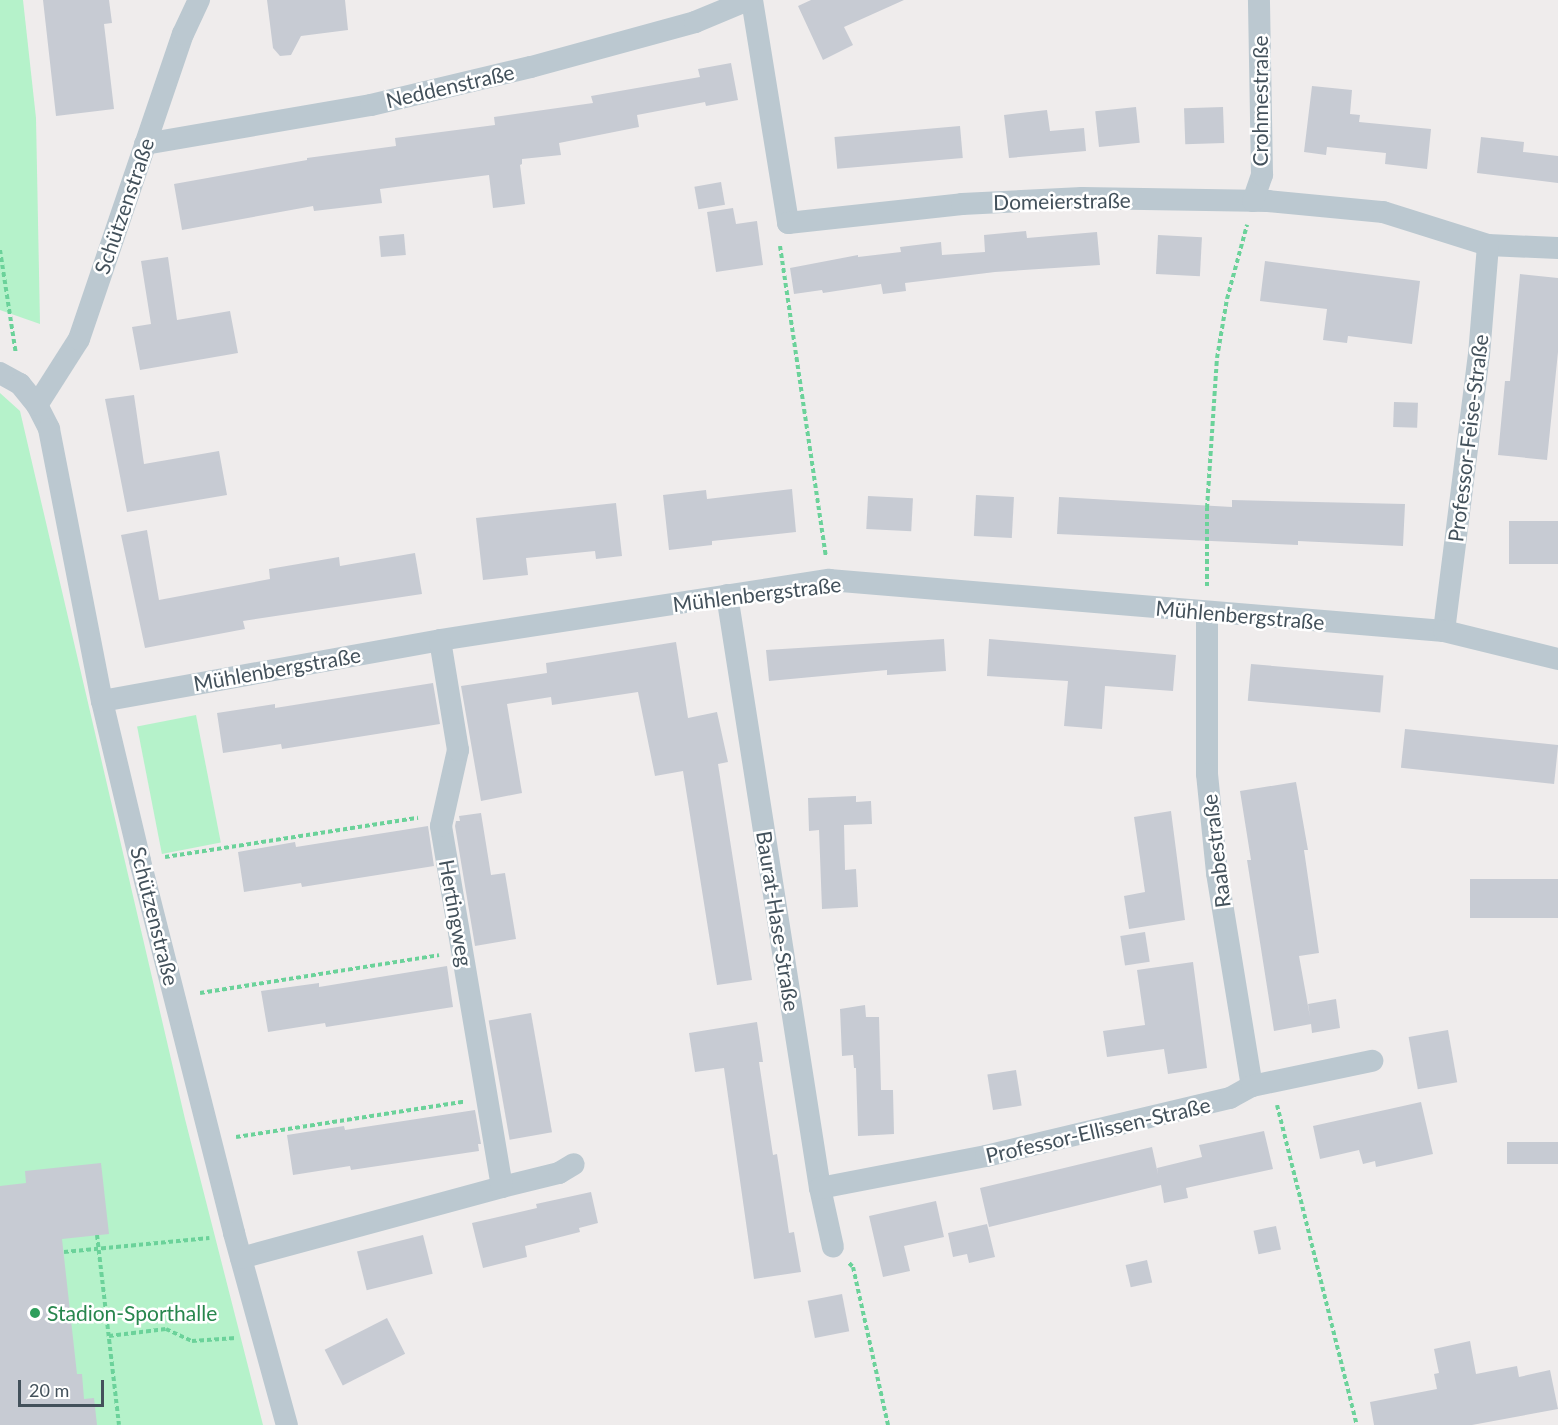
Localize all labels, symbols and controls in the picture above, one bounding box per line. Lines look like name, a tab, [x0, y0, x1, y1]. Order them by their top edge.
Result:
street label: Crohmestraße	[1247, 36, 1273, 166]
street label: Neddenstraße	[383, 59, 517, 113]
street label: Schützenstraße	[89, 135, 159, 277]
street label: Domeierstraße	[993, 187, 1131, 215]
street label: Professor-Feise-Straße	[1443, 333, 1493, 543]
street label: Mühlenbergstraße	[671, 571, 843, 617]
street label: Mühlenbergstraße	[1154, 595, 1326, 635]
street label: Mühlenbergstraße	[191, 642, 363, 696]
street label: Raabestraße	[1197, 793, 1235, 909]
street label: Baurat-Hase-Straße	[751, 829, 805, 1013]
street label: Schützenstraße	[126, 844, 184, 988]
street label: Hertingweg	[434, 857, 478, 969]
street label: Professor-Ellissen-Straße	[983, 1092, 1213, 1168]
place label: Stadion-Sporthalle	[47, 1300, 217, 1326]
marker: Stadion-Sporthalle	[28, 1306, 42, 1320]
scale bar	[21, 1368, 106, 1406]
text: 20 m	[29, 1379, 69, 1401]

